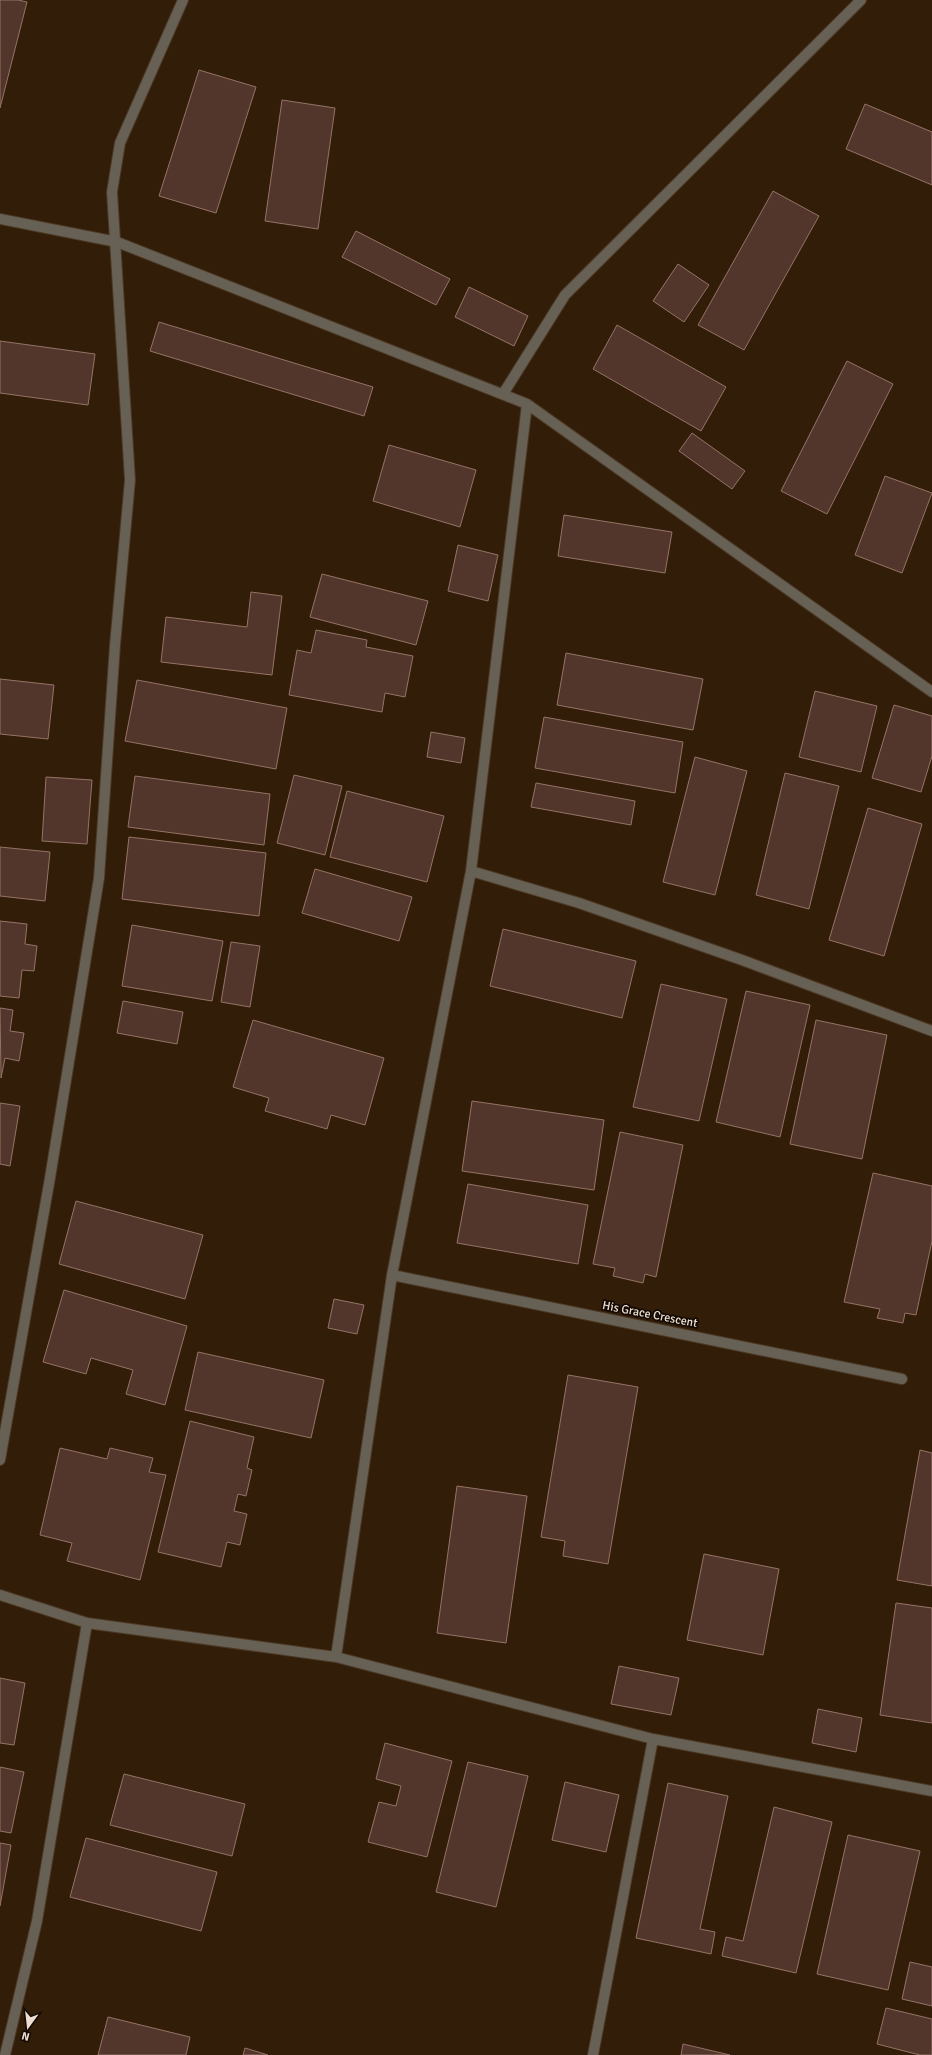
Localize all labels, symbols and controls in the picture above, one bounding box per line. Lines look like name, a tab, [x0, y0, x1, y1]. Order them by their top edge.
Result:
street label: His Grace Crescent	[601, 1298, 699, 1331]
north arrow	[8, 2007, 48, 2047]
text: N	[20, 2029, 31, 2043]

